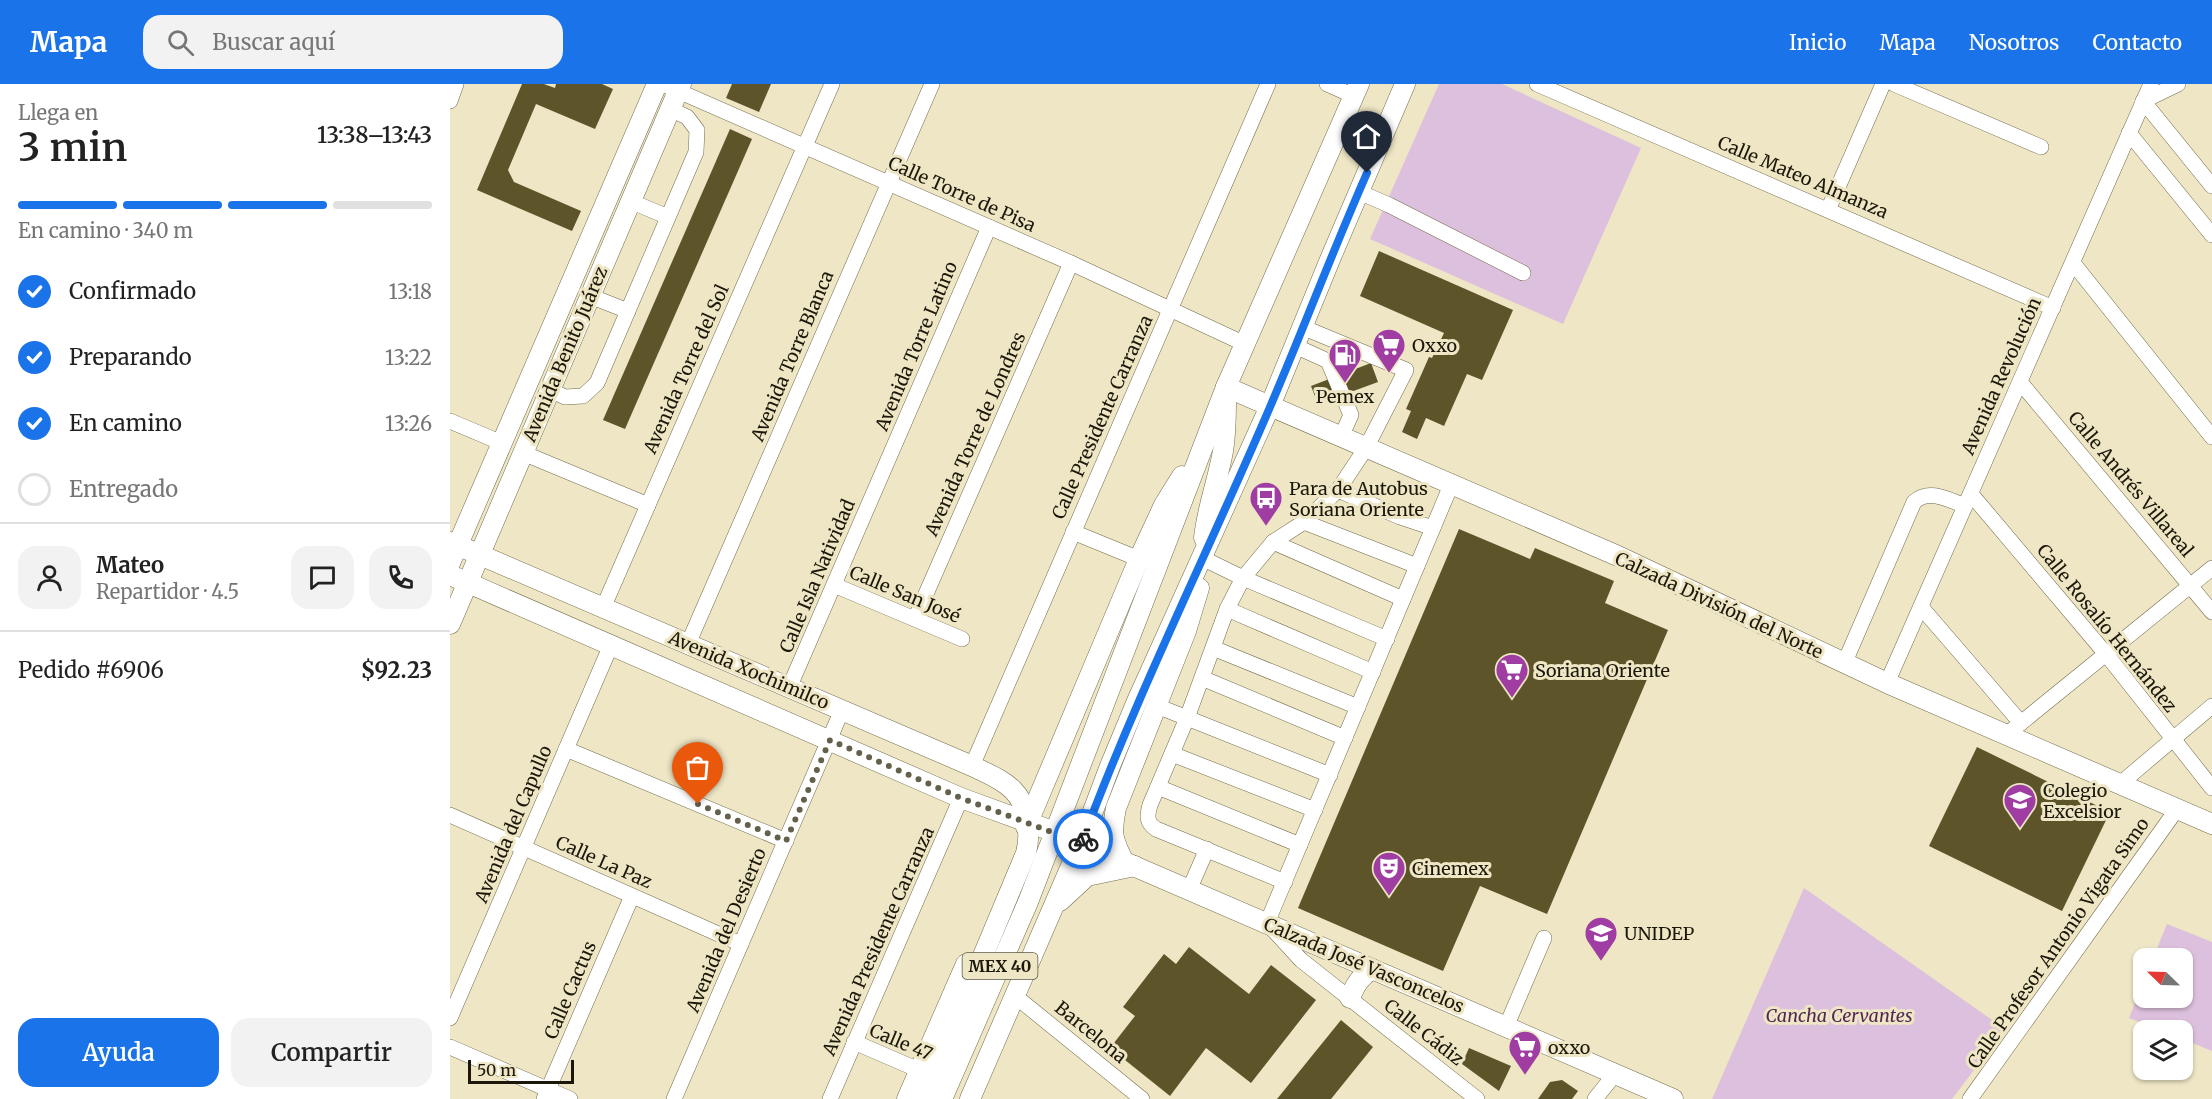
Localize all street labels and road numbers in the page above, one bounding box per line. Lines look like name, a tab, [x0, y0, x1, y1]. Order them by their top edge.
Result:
street label: Calle Mateo Almanza	[1714, 131, 1892, 223]
street label: Calle Torre de Pisa	[885, 151, 1040, 237]
street label: Avenida Torre Latino	[869, 258, 962, 435]
street label: Avenida Benito Juárez	[517, 263, 612, 446]
street label: Avenida Torre Blanca	[745, 267, 839, 446]
street label: Avenida Torre del Sol	[638, 281, 734, 458]
street label: Avenida Revolución	[1956, 294, 2046, 459]
street label: Calle Presidente Carranza	[1047, 311, 1158, 523]
street label: Avenida Torre de Londres	[919, 328, 1030, 540]
street label: Calle Andrés Villareal	[2063, 406, 2199, 562]
street label: Calle Isla Natividad	[774, 496, 860, 656]
street label: Calle Rosalío Hernández	[2032, 539, 2182, 717]
street label: Calzada División del Norte	[1611, 547, 1827, 663]
street label: Calle San José	[846, 560, 964, 628]
street label: Avenida Xochimilco	[664, 625, 833, 714]
street label: Avenida del Capullo	[469, 742, 557, 907]
street label: Calle Profesor Antonio Vigata Simo	[1962, 813, 2154, 1073]
street label: Avenida Presidente Carranza	[817, 823, 939, 1060]
street label: Calle La Paz	[552, 831, 656, 894]
street label: Avenida del Desierto	[681, 844, 771, 1017]
street label: Calzada José Vasconcelos	[1260, 912, 1468, 1018]
street label: Calle Cactus	[539, 937, 601, 1042]
road number: MEX 40	[962, 953, 1038, 979]
street label: Calle Cádiz	[1380, 994, 1469, 1070]
street label: Barcelona	[1050, 996, 1132, 1068]
street label: Calle 47	[866, 1019, 936, 1065]

